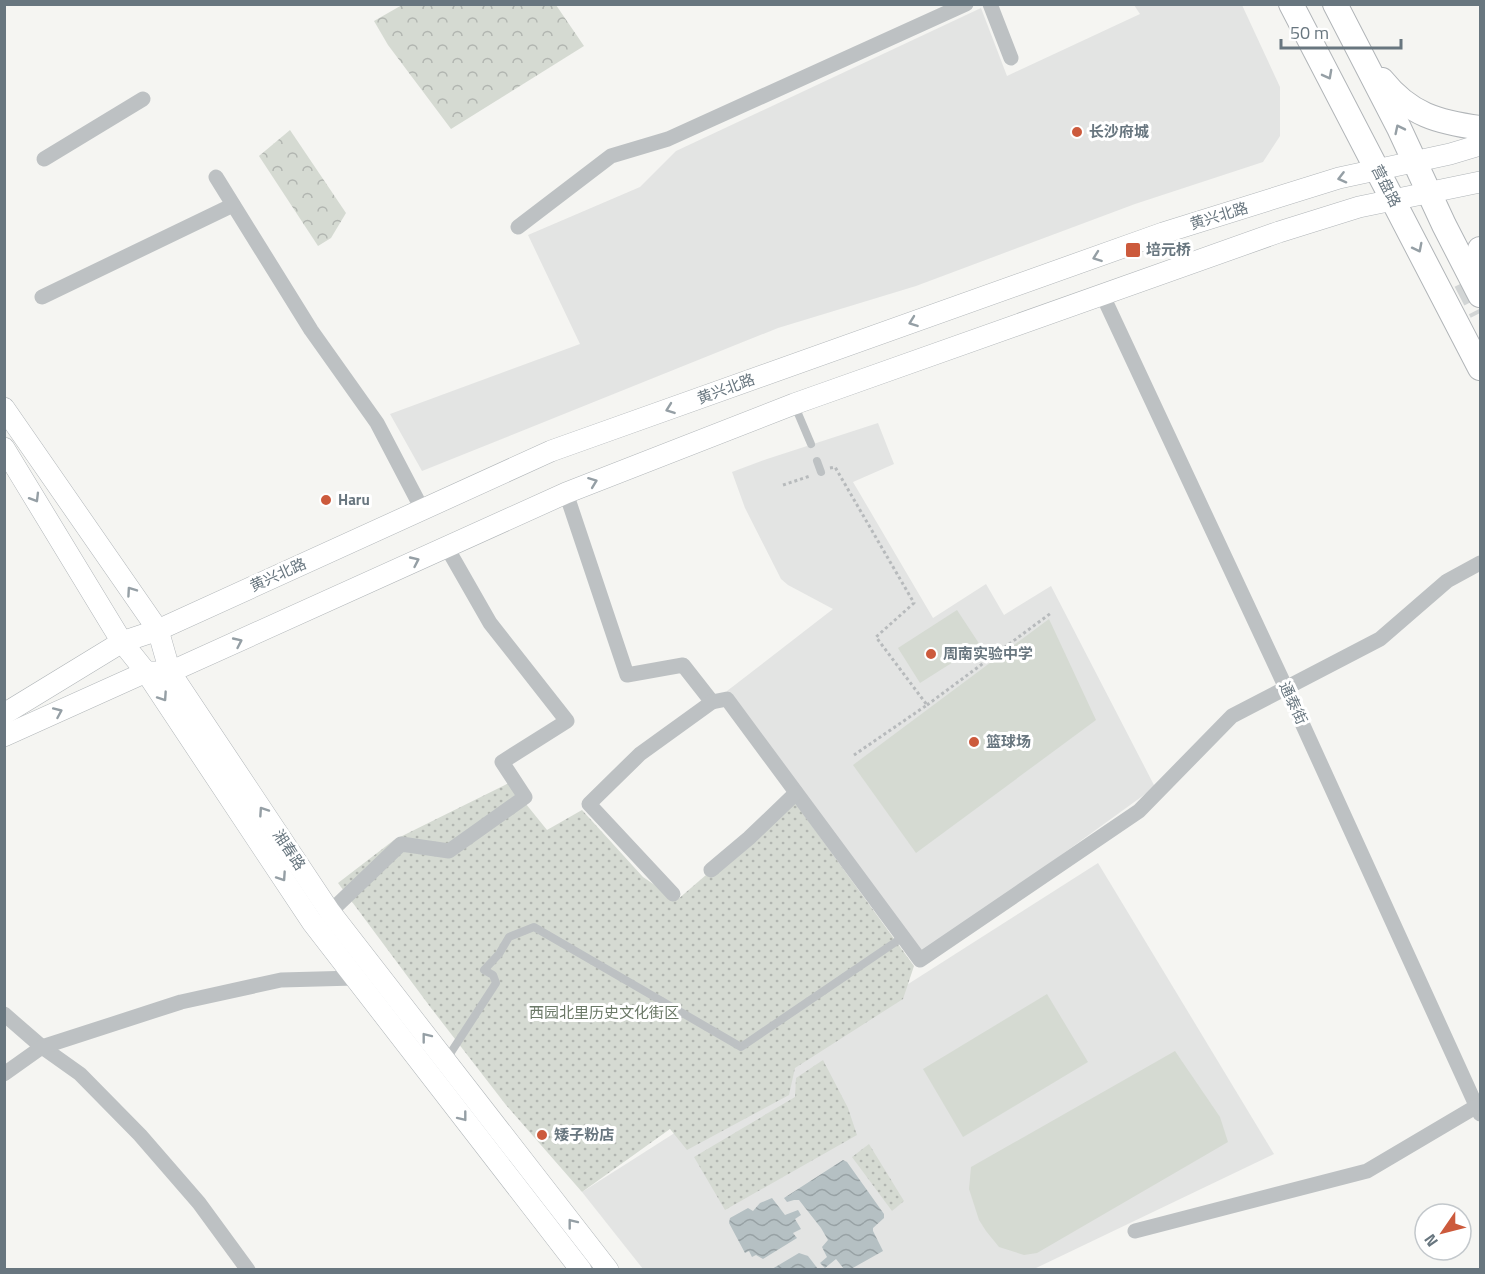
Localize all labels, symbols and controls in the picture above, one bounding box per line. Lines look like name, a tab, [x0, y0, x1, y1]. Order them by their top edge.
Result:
scale bar	[1281, 12, 1401, 50]
text: 50 m	[1290, 19, 1329, 46]
one-way arrow	[1321, 69, 1332, 79]
place label: 长沙府城	[1089, 120, 1149, 143]
marker: 长沙府城	[1070, 125, 1084, 139]
one-way arrow	[1395, 125, 1407, 136]
street label: 营盘路	[1366, 160, 1407, 211]
one-way arrow	[1337, 170, 1347, 183]
street label: 黄兴北路	[1187, 196, 1251, 235]
place label: 培元桥	[1146, 238, 1191, 261]
marker: 培元桥	[1124, 241, 1142, 259]
one-way arrow	[1411, 241, 1423, 252]
one-way arrow	[1092, 250, 1103, 263]
one-way arrow	[908, 315, 919, 328]
street label: 黄兴北路	[694, 367, 758, 410]
one-way arrow	[665, 401, 676, 414]
one-way arrow	[588, 477, 598, 490]
place label: Haru	[338, 488, 370, 511]
one-way arrow	[27, 492, 39, 502]
marker: Haru	[319, 493, 333, 507]
street label: 黄兴北路	[246, 552, 310, 597]
one-way arrow	[408, 556, 419, 568]
one-way arrow	[127, 587, 138, 598]
one-way arrow	[231, 637, 242, 649]
place label: 周南实验中学	[943, 642, 1033, 665]
marker: 周南实验中学	[924, 647, 938, 661]
street label: 通泰街	[1274, 678, 1313, 728]
one-way arrow	[155, 691, 166, 702]
one-way arrow	[51, 708, 62, 720]
place label: 篮球场	[986, 730, 1031, 753]
marker: 篮球场	[967, 735, 981, 749]
one-way arrow	[259, 807, 270, 818]
street label: 湘春路	[267, 825, 312, 875]
one-way arrow	[275, 871, 287, 881]
park label: 西园北里历史文化街区	[529, 1001, 679, 1024]
one-way arrow	[423, 1032, 434, 1043]
one-way arrow	[455, 1110, 466, 1121]
place label: 矮子粉店	[554, 1123, 614, 1146]
marker: 矮子粉店	[535, 1128, 549, 1142]
north arrow	[1413, 1202, 1473, 1262]
one-way arrow	[569, 1219, 580, 1230]
text: N	[1418, 1229, 1444, 1252]

